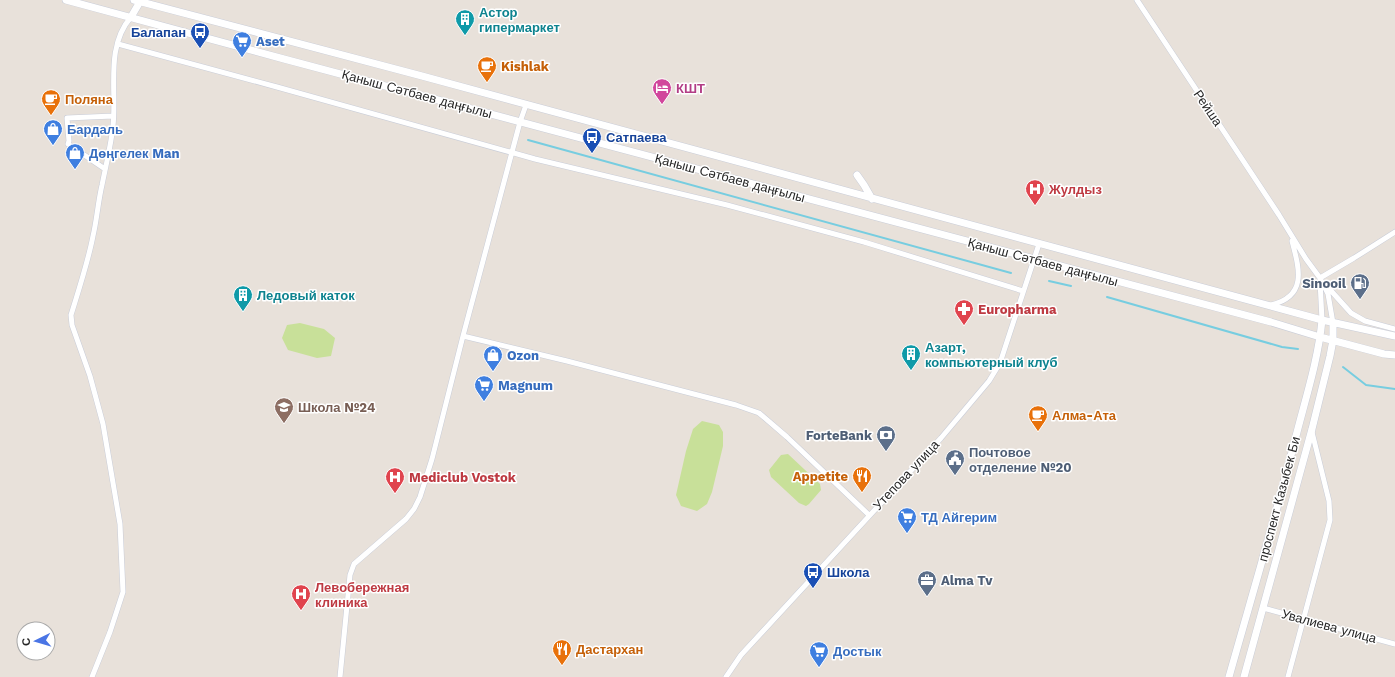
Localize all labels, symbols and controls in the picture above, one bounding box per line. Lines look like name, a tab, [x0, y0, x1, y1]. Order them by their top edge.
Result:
place label: Астор гипермаркет	[479, 5, 560, 35]
building icon: Астор гипермаркет	[454, 8, 476, 36]
bus stop icon: Балапан	[189, 21, 211, 49]
place label: Балапан	[131, 25, 186, 40]
supermarket icon: Aset	[231, 30, 253, 58]
place label: Aset	[256, 34, 285, 49]
cafe icon: Kishlak	[476, 55, 498, 83]
place label: Kishlak	[501, 59, 550, 74]
street label: Қаныш Сәтбаев даңғылы	[340, 67, 494, 121]
hotel icon: КШТ	[651, 77, 673, 105]
place label: КШТ	[676, 81, 705, 96]
street label: Рейша	[1191, 87, 1226, 130]
cafe icon: Поляна	[40, 88, 62, 116]
place label: Поляна	[65, 92, 114, 107]
shop icon: Бардаль	[42, 118, 64, 146]
place label: Бардаль	[67, 122, 123, 137]
bus stop icon: Сатпаева	[581, 126, 603, 154]
place label: Сатпаева	[606, 130, 667, 145]
shop icon: Дөңгелек Man	[64, 142, 86, 170]
place label: Дөңгелек Man	[89, 146, 180, 161]
street label: Қаныш Сәтбаев даңғылы	[653, 151, 807, 205]
hospital icon: Жулдыз	[1024, 178, 1046, 206]
place label: Жулдыз	[1048, 182, 1102, 197]
street label: Қаныш Сәтбаев даңғылы	[966, 235, 1120, 289]
fuel station icon: Sinooil	[1349, 272, 1371, 300]
place label: Sinooil	[1302, 276, 1347, 291]
building icon: Ледовый каток	[232, 284, 254, 312]
place label: Ледовый каток	[257, 288, 355, 303]
pharmacy icon: Europharma	[953, 298, 975, 326]
place label: Europharma	[978, 302, 1057, 317]
place label: Азарт, компьютерный клуб	[925, 340, 1058, 370]
building icon: Азарт, компьютерный клуб	[900, 343, 922, 371]
shop icon: Ozon	[482, 344, 504, 372]
place label: Ozon	[507, 348, 539, 363]
supermarket icon: Magnum	[473, 374, 495, 402]
place label: Magnum	[498, 378, 553, 393]
school or university icon: Школа №24	[273, 396, 295, 424]
place label: Школа №24	[298, 400, 376, 415]
cafe icon: Алма-Ата	[1027, 404, 1049, 432]
place label: Алма-Ата	[1052, 408, 1117, 423]
bank icon: ForteBank	[875, 424, 897, 452]
place label: ForteBank	[806, 428, 873, 443]
street label: проспект Казыбек Би	[1255, 435, 1303, 563]
street label: Утепова улица	[870, 437, 943, 513]
place label: Почтовое отделение №20	[969, 445, 1072, 475]
public building icon: Почтовое отделение №20	[944, 448, 966, 476]
restaurant icon: Appetite	[851, 465, 873, 493]
hospital icon: Mediclub Vostok	[384, 466, 406, 494]
place label: Appetite	[793, 469, 848, 484]
place label: Mediclub Vostok	[409, 470, 517, 485]
supermarket icon: ТД Айгерим	[896, 506, 918, 534]
place label: ТД Айгерим	[921, 510, 997, 525]
bus stop icon: Школа	[802, 561, 824, 589]
place label: Школа	[827, 565, 870, 580]
office icon: Alma Tv	[916, 569, 938, 597]
place label: Alma Tv	[941, 573, 993, 588]
place label: Левобережная клиника	[315, 580, 409, 610]
hospital icon: Левобережная клиника	[290, 583, 312, 611]
street label: Увалиева улица	[1280, 606, 1379, 646]
north arrow	[16, 621, 56, 661]
text: С	[20, 637, 33, 646]
restaurant icon: Дастархан	[551, 638, 573, 666]
supermarket icon: Достык	[808, 640, 830, 668]
place label: Дастархан	[576, 642, 643, 657]
place label: Достык	[833, 644, 882, 659]

